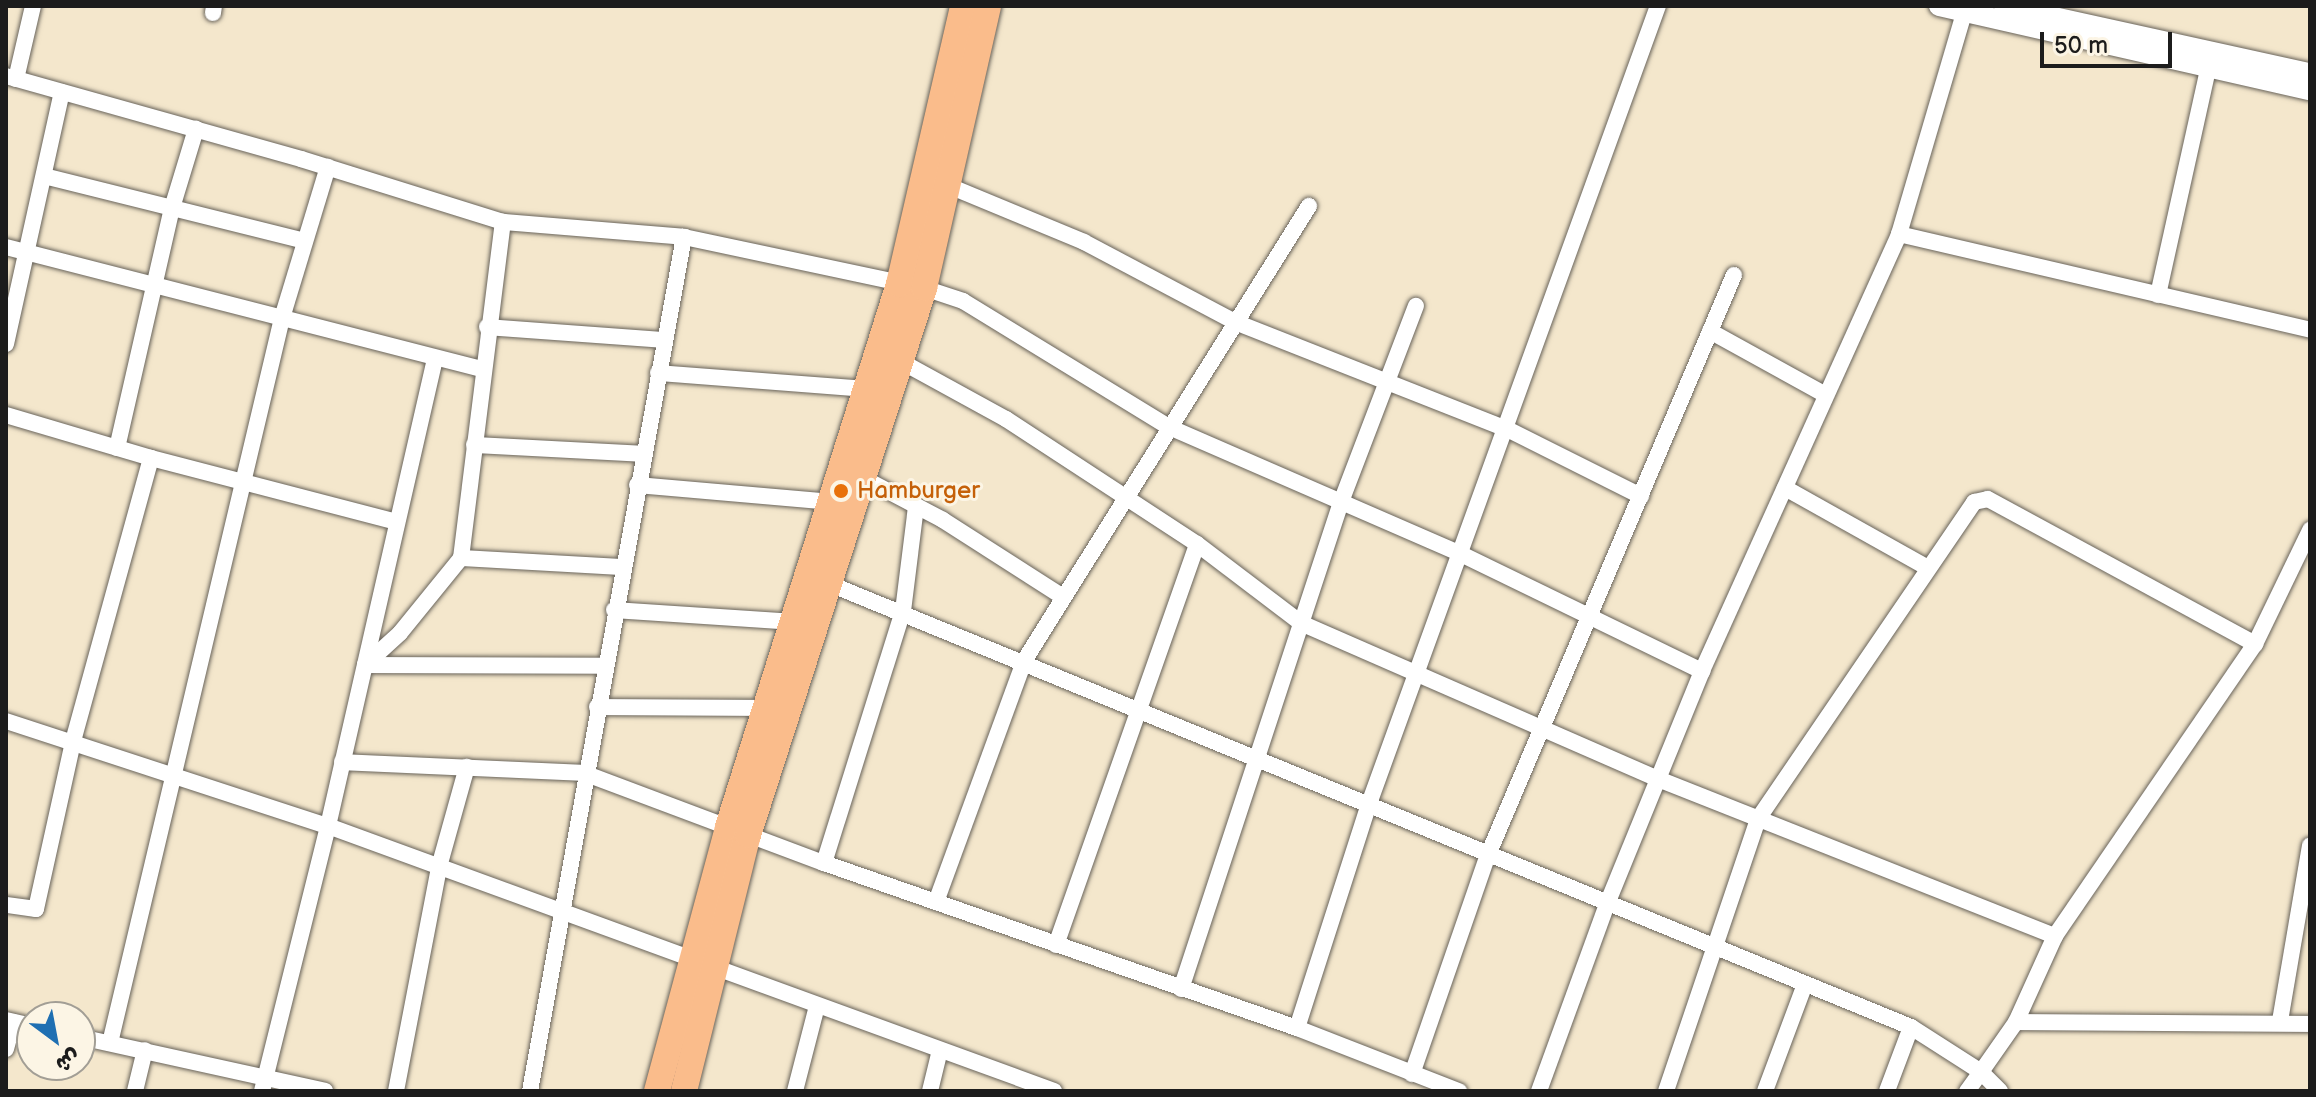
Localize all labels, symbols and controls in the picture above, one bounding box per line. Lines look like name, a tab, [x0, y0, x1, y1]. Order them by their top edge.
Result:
scale bar	[2044, 16, 2176, 66]
text: 50 m	[2054, 31, 2108, 60]
place label: Hamburger	[857, 477, 980, 505]
marker: Hamburger	[832, 482, 850, 500]
north arrow	[16, 1001, 96, 1081]
text: ش	[51, 1042, 85, 1078]

